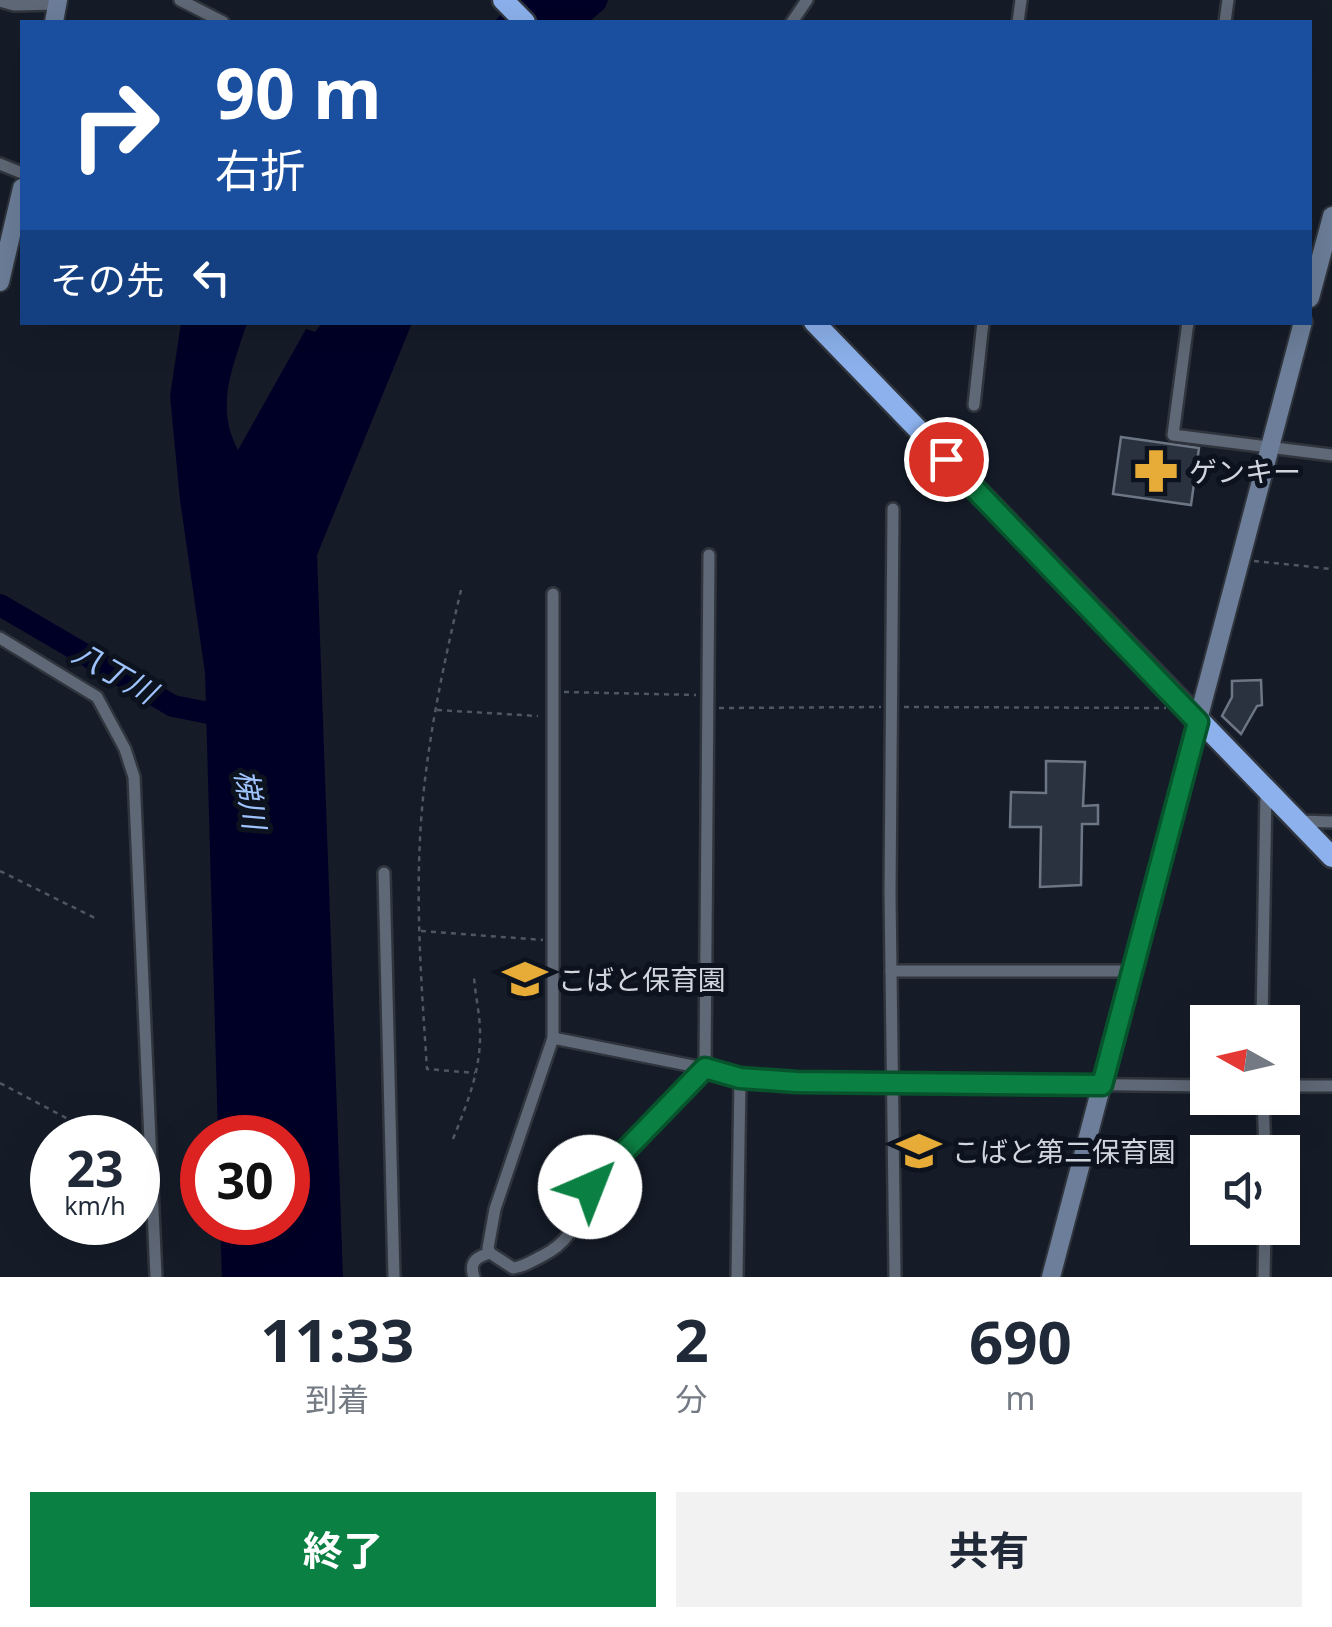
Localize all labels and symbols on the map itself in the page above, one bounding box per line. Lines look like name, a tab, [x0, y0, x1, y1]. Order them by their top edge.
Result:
pin	[904, 417, 989, 502]
pharmacy icon: ゲンキー	[1132, 447, 1180, 495]
place label: ゲンキー	[1189, 452, 1301, 490]
water label: 八丁川	[66, 632, 167, 714]
water label: 梯川	[226, 766, 276, 835]
school or university icon: こばと保育園	[501, 955, 549, 1003]
place label: こばと保育園	[558, 960, 726, 998]
north arrow	[1190, 1005, 1300, 1115]
speed limit sign: 30	[180, 1115, 310, 1245]
school or university icon: こばと第二保育園	[895, 1127, 943, 1175]
place label: こばと第二保育園	[952, 1132, 1176, 1170]
position arrow	[538, 1135, 642, 1239]

